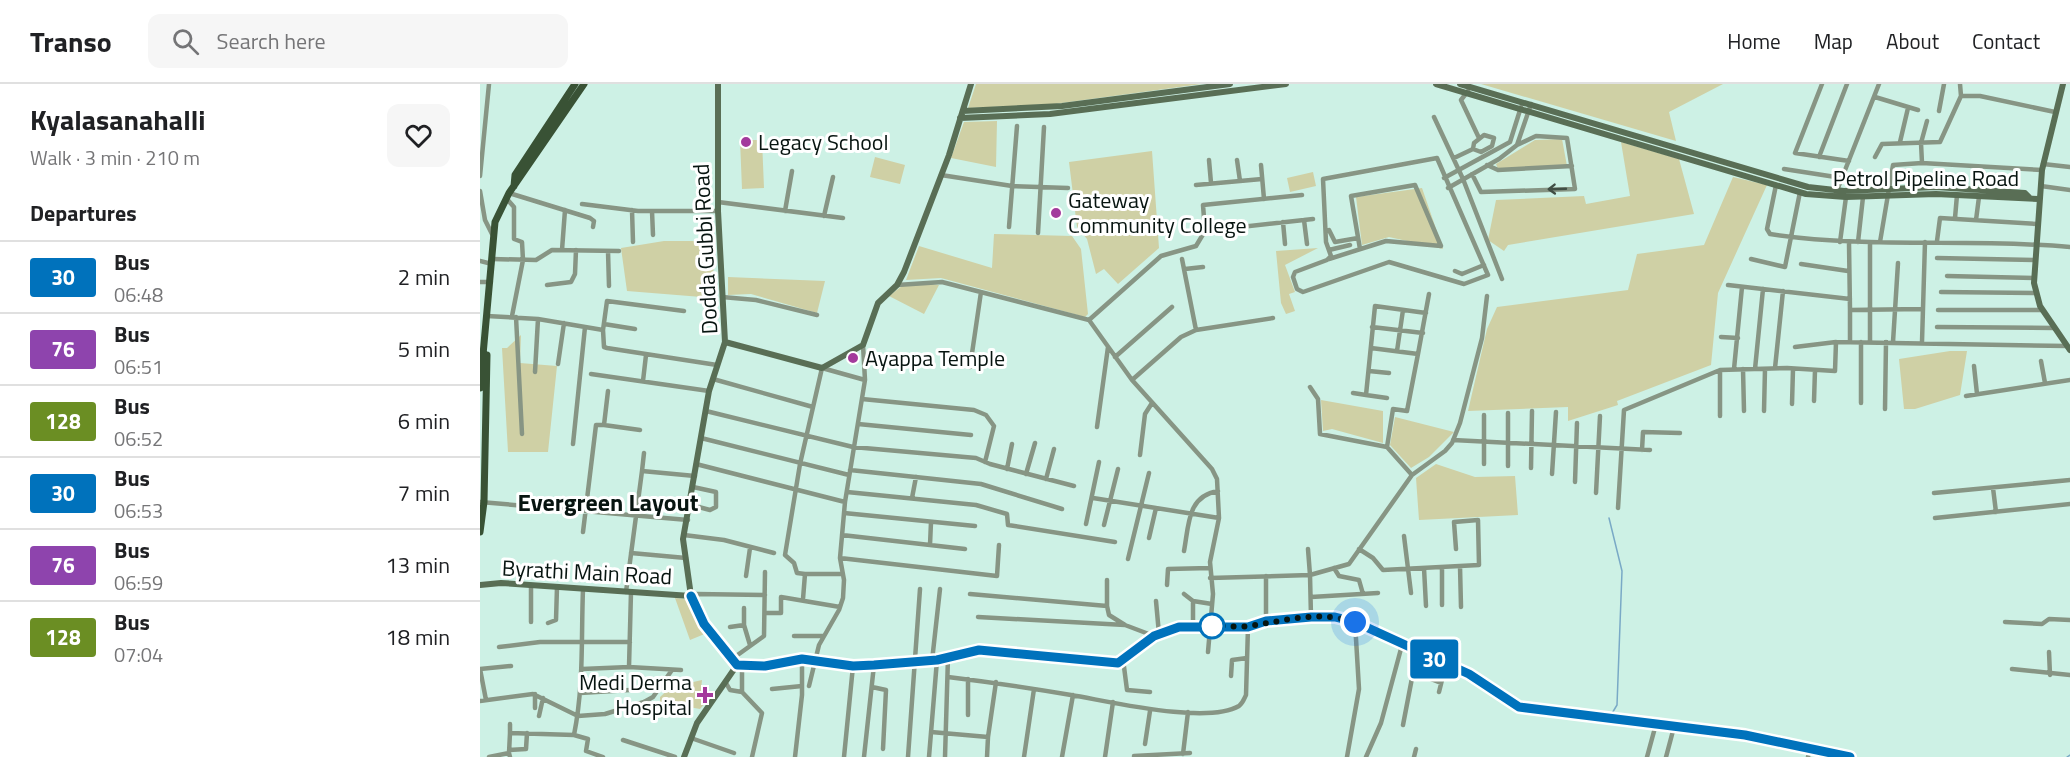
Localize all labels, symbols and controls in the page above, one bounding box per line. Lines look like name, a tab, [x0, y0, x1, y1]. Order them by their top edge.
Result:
search box	[148, 14, 568, 68]
text: Transo	[30, 20, 112, 63]
text: Search here	[217, 24, 326, 58]
icon: search	[169, 25, 202, 58]
text: Home	[1727, 25, 1781, 57]
text: Map	[1814, 25, 1853, 57]
text: About	[1886, 25, 1939, 57]
text: Contact	[1972, 25, 2040, 57]
text: Kyalasanahalli	[30, 98, 206, 141]
button: heart	[387, 104, 450, 167]
place label: Legacy School	[758, 125, 889, 159]
marker: Legacy School	[739, 135, 753, 149]
text: Walk · 3 min · 210 m	[30, 142, 200, 173]
street label: Petrol Pipeline Road	[1833, 161, 2019, 195]
street label: Dodda Gubbi Road	[684, 163, 726, 335]
place label: Gateway Community College	[1068, 183, 1247, 242]
one-way arrow	[1548, 184, 1568, 195]
text: Departures	[30, 196, 137, 230]
marker: Gateway Community College	[1049, 206, 1063, 220]
text: Bus	[114, 245, 150, 279]
text: 2 min	[398, 260, 450, 294]
text: 30	[51, 261, 75, 293]
text: 06:48	[114, 279, 163, 310]
text: Bus	[114, 317, 150, 351]
text: 5 min	[398, 332, 450, 366]
text: 76	[51, 333, 75, 365]
place label: Ayappa Temple	[865, 341, 1005, 375]
text: 06:51	[114, 351, 163, 382]
marker: Ayappa Temple	[846, 351, 860, 365]
text: Bus	[114, 389, 150, 423]
text: 6 min	[398, 404, 450, 438]
text: 128	[45, 405, 81, 437]
text: 06:52	[114, 423, 163, 454]
text: Bus	[114, 461, 150, 495]
text: 7 min	[398, 476, 450, 510]
text: 30	[51, 477, 75, 509]
district label: Evergreen Layout	[517, 484, 699, 520]
text: 06:53	[114, 495, 163, 526]
text: Bus	[114, 533, 150, 567]
text: 13 min	[385, 548, 450, 582]
text: 76	[51, 549, 75, 581]
street label: Byrathi Main Road	[501, 551, 673, 593]
text: 06:59	[114, 567, 163, 598]
text: Bus	[114, 605, 150, 639]
your location	[1340, 607, 1370, 637]
unlabelled marker	[1199, 613, 1225, 639]
text: 18 min	[385, 620, 450, 654]
text: 128	[45, 621, 81, 653]
text: 07:04	[114, 639, 163, 670]
line badge: 30	[1407, 640, 1461, 678]
text: 30	[1422, 643, 1446, 675]
place label: Medi Derma Hospital	[579, 665, 692, 724]
marker: Medi Derma Hospital	[696, 686, 714, 704]

